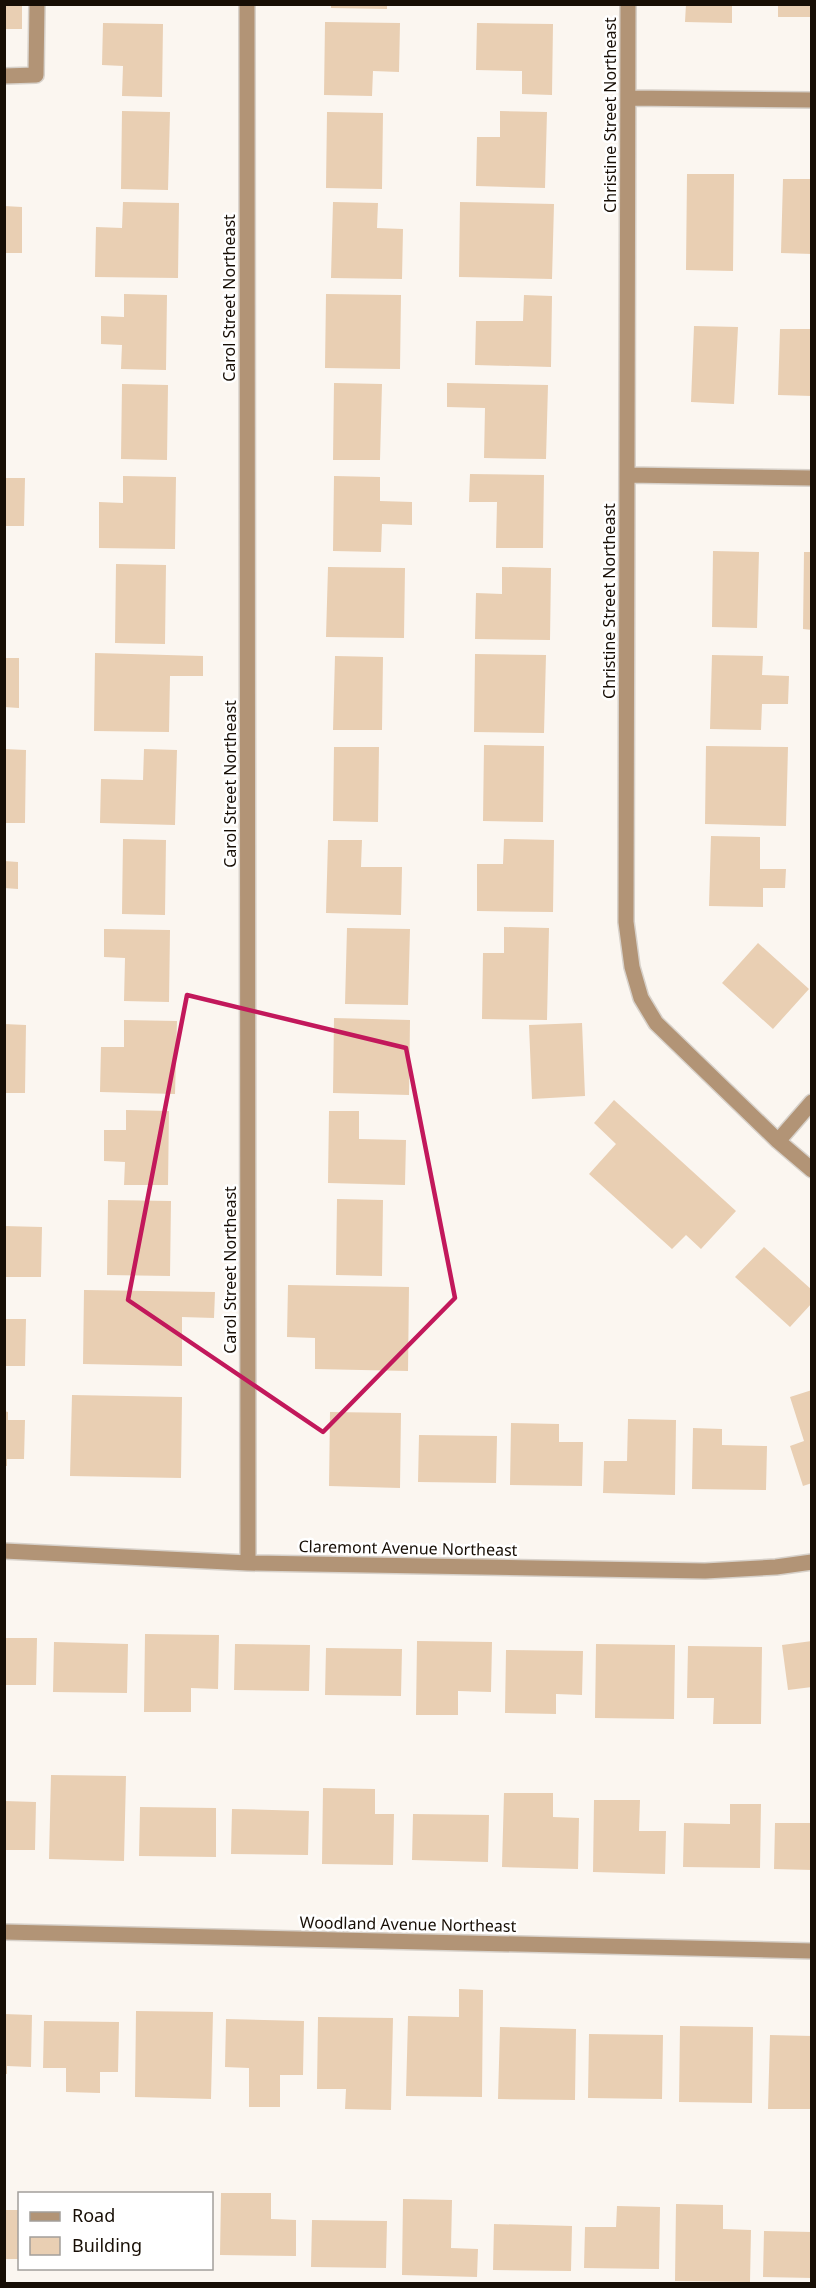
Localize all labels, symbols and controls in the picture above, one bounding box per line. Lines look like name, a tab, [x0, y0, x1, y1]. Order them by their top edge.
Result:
street label: Christine Street Northeast	[599, 17, 621, 213]
street label: Carol Street Northeast	[218, 214, 240, 382]
street label: Christine Street Northeast	[598, 503, 620, 699]
street label: Carol Street Northeast	[219, 700, 241, 868]
street label: Carol Street Northeast	[219, 1186, 241, 1354]
street label: Claremont Avenue Northeast	[298, 1535, 518, 1561]
street label: Woodland Avenue Northeast	[300, 1911, 517, 1937]
legend	[18, 2192, 213, 2270]
text: Road	[72, 2203, 115, 2227]
text: Building	[72, 2233, 142, 2257]

